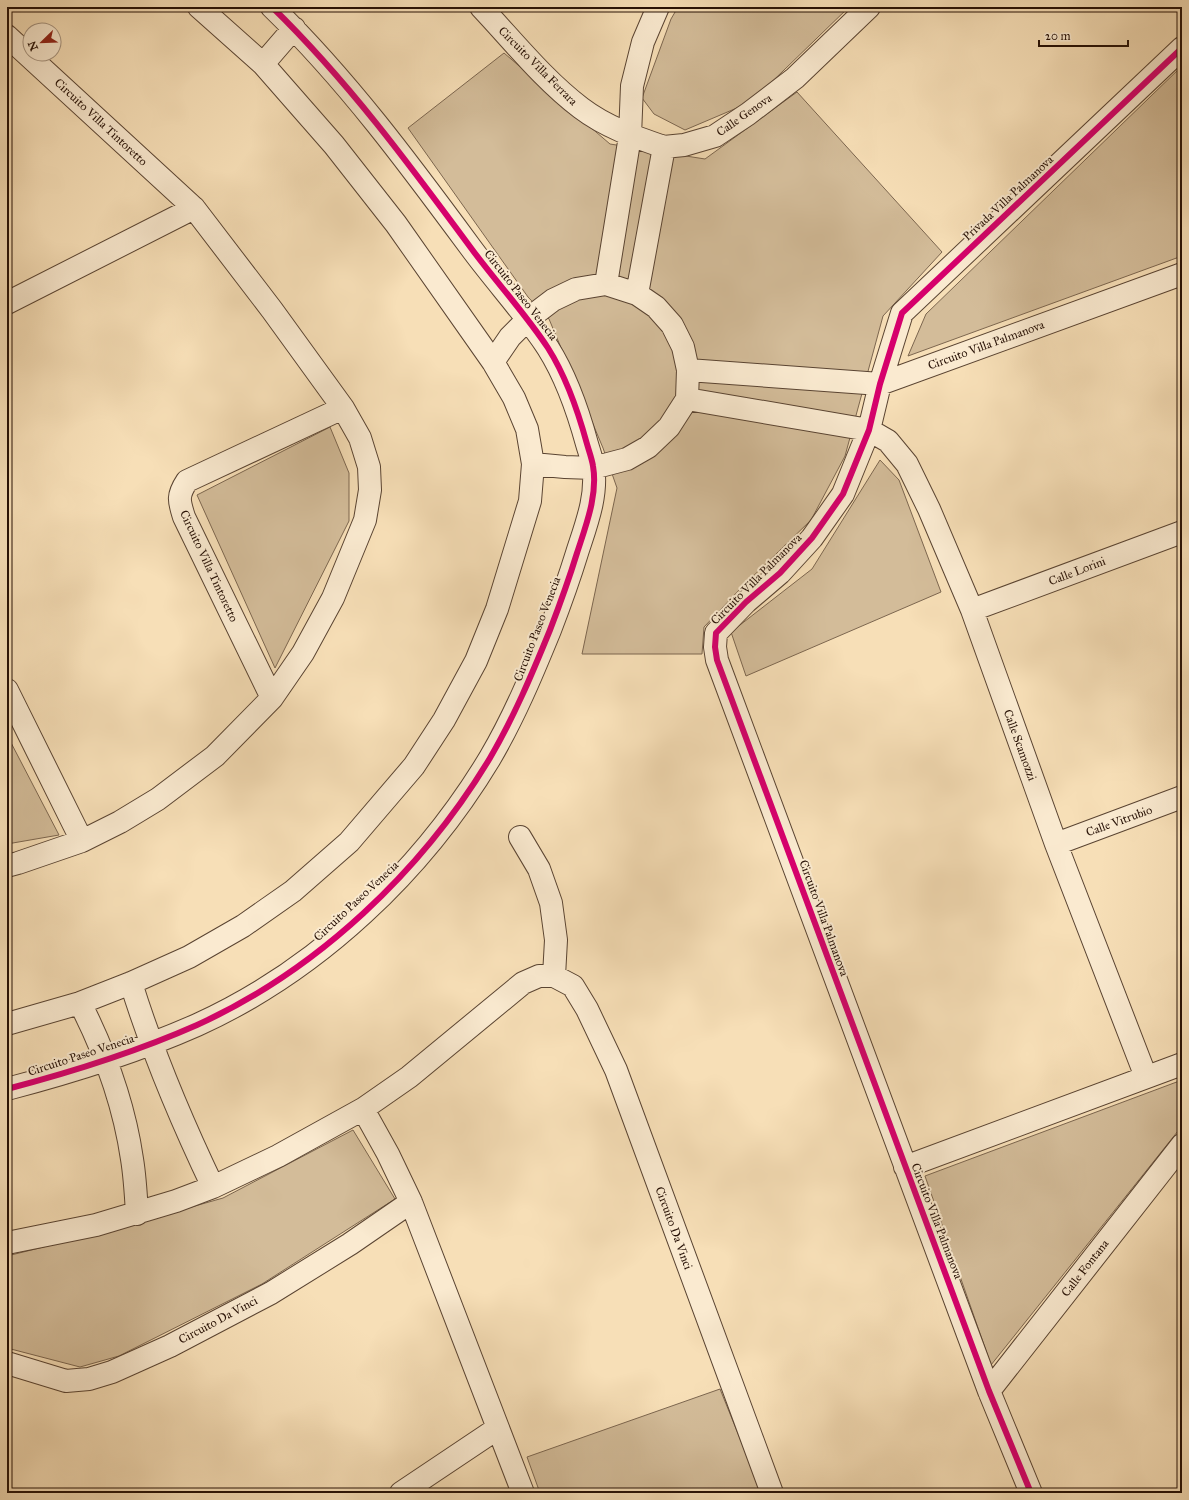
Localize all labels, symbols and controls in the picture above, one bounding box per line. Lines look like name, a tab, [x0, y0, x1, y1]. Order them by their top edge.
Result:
north arrow	[22, 22, 62, 62]
scale bar	[1039, 22, 1128, 48]
street label: Circuito Villa Ferrara	[496, 24, 581, 109]
text: 20 m	[1045, 29, 1071, 43]
text: N	[25, 38, 41, 53]
street label: Circuito Villa Tintoretto	[52, 75, 150, 169]
street label: Calle Genova	[714, 90, 775, 139]
street label: Privada Villa Palmanova	[960, 152, 1057, 243]
street label: Circuito Paseo Venecia	[481, 247, 561, 344]
street label: Circuito Villa Palmanova	[926, 317, 1047, 373]
street label: Circuito Villa Tintoretto	[177, 508, 241, 624]
street label: Circuito Villa Palmanova	[708, 530, 805, 627]
street label: Calle Lorini	[1047, 553, 1108, 588]
street label: Circuito Paseo Venecia	[511, 574, 564, 683]
street label: Calle Scamozzi	[1001, 707, 1040, 783]
street label: Calle Vitrubio	[1084, 803, 1154, 839]
street label: Circuito Paseo Venecia	[311, 857, 402, 944]
street label: Circuito Villa Palmanova	[796, 858, 852, 979]
street label: Circuito Paseo Venecia	[26, 1031, 137, 1079]
street label: Circuito Villa Palmanova	[908, 1161, 966, 1282]
street label: Circuito Da Vinci	[653, 1185, 696, 1272]
street label: Calle Fontana	[1058, 1236, 1112, 1299]
street label: Circuito Da Vinci	[176, 1293, 260, 1347]

